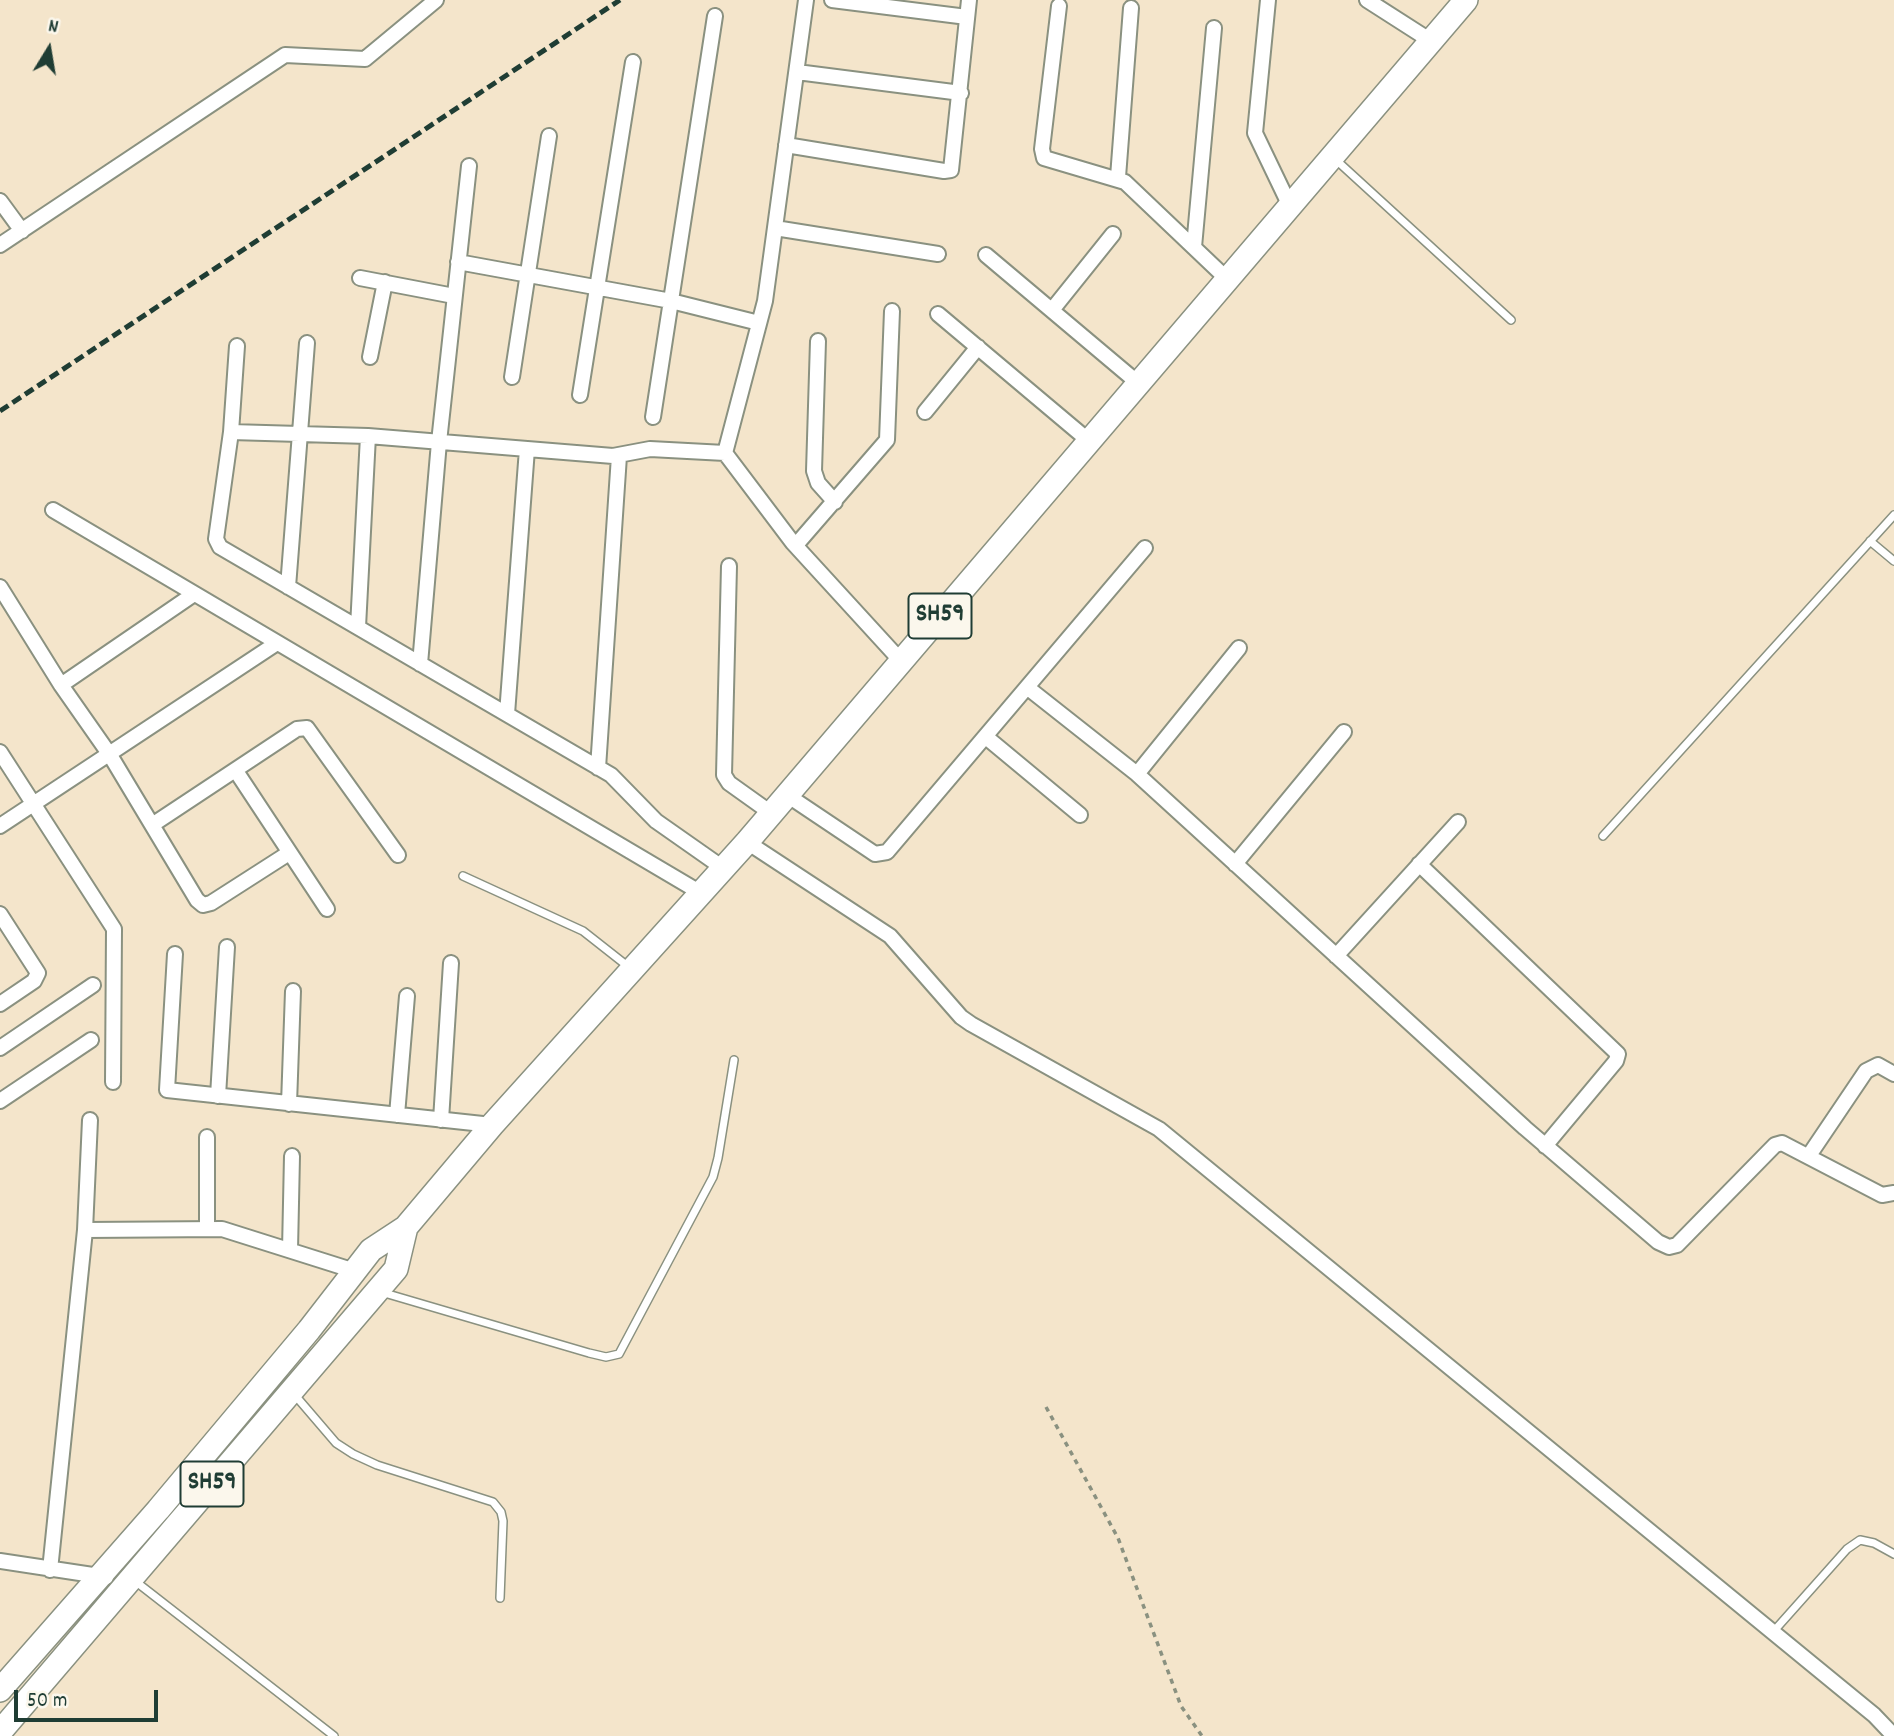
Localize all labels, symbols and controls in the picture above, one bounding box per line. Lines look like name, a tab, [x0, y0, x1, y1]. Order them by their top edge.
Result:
north arrow	[14, 14, 84, 84]
text: N	[46, 14, 60, 42]
road number: SH59	[908, 594, 972, 638]
road number: SH59	[180, 1462, 244, 1506]
scale bar	[18, 1676, 161, 1720]
text: 50 m	[27, 1687, 67, 1717]

